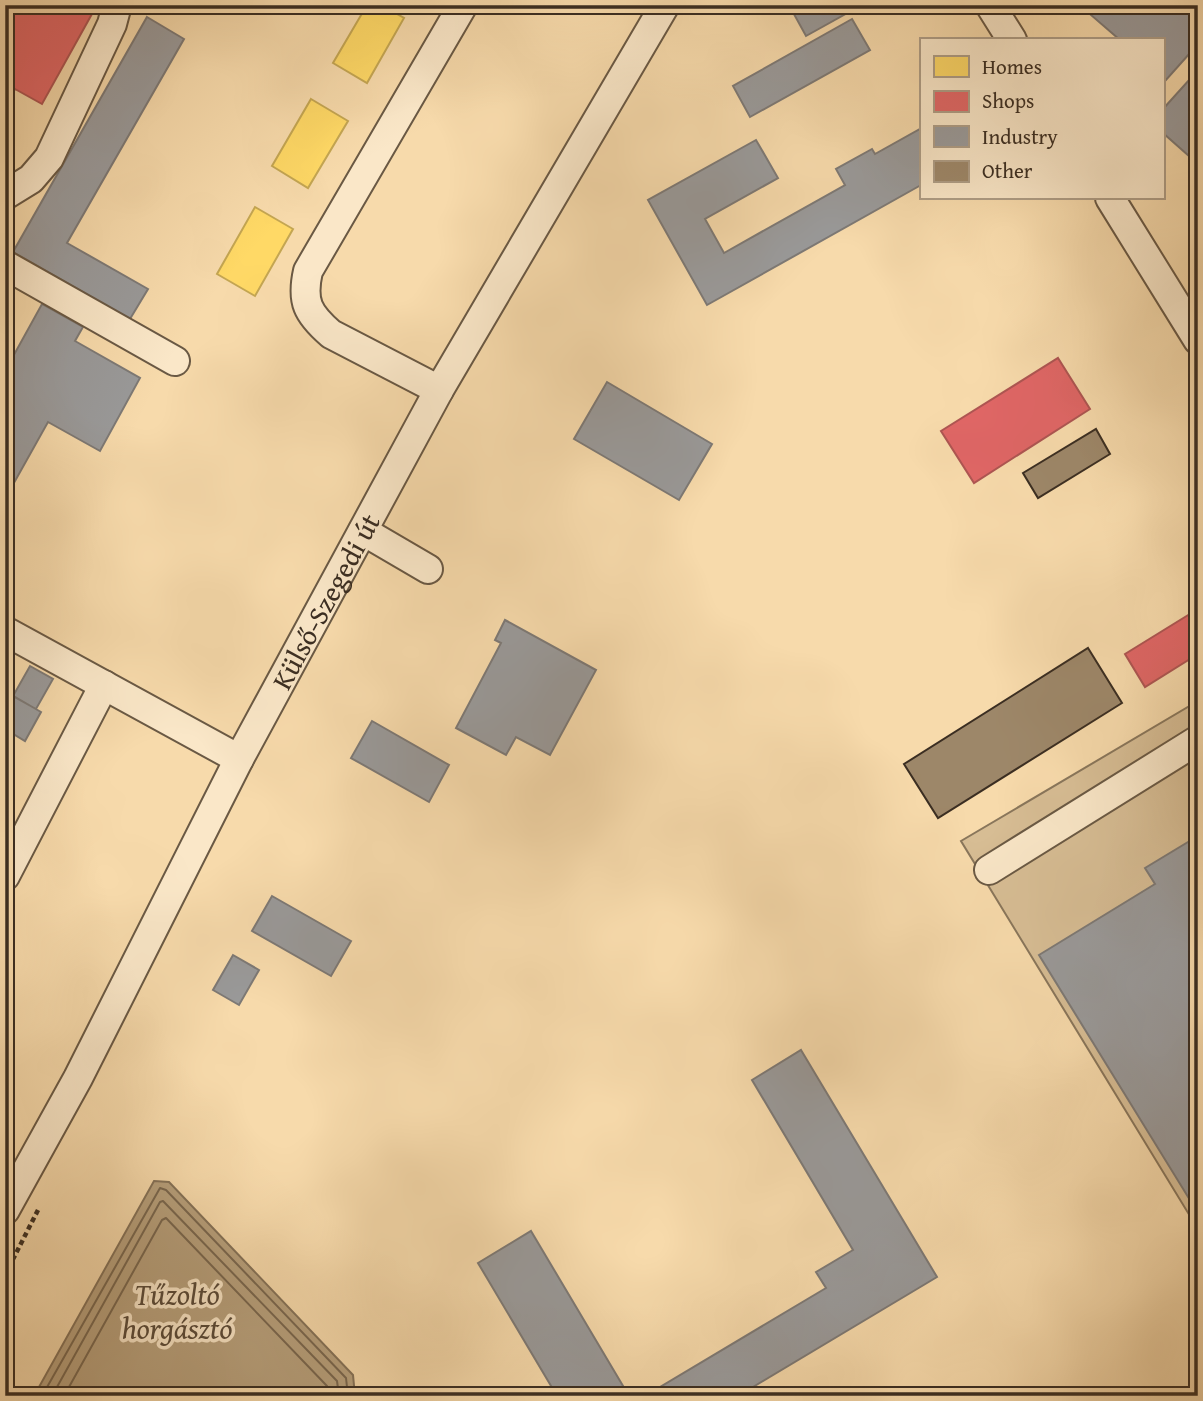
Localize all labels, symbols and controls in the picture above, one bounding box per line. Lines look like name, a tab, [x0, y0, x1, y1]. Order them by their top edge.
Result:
legend	[920, 38, 1164, 200]
text: Homes	[982, 51, 1042, 82]
text: Shops	[982, 85, 1034, 116]
text: Industry	[982, 121, 1058, 152]
text: Other	[982, 155, 1033, 186]
street label: Külső-Szegedi út	[260, 505, 389, 696]
water label: Tűzoltó horgásztó	[122, 1272, 232, 1350]

